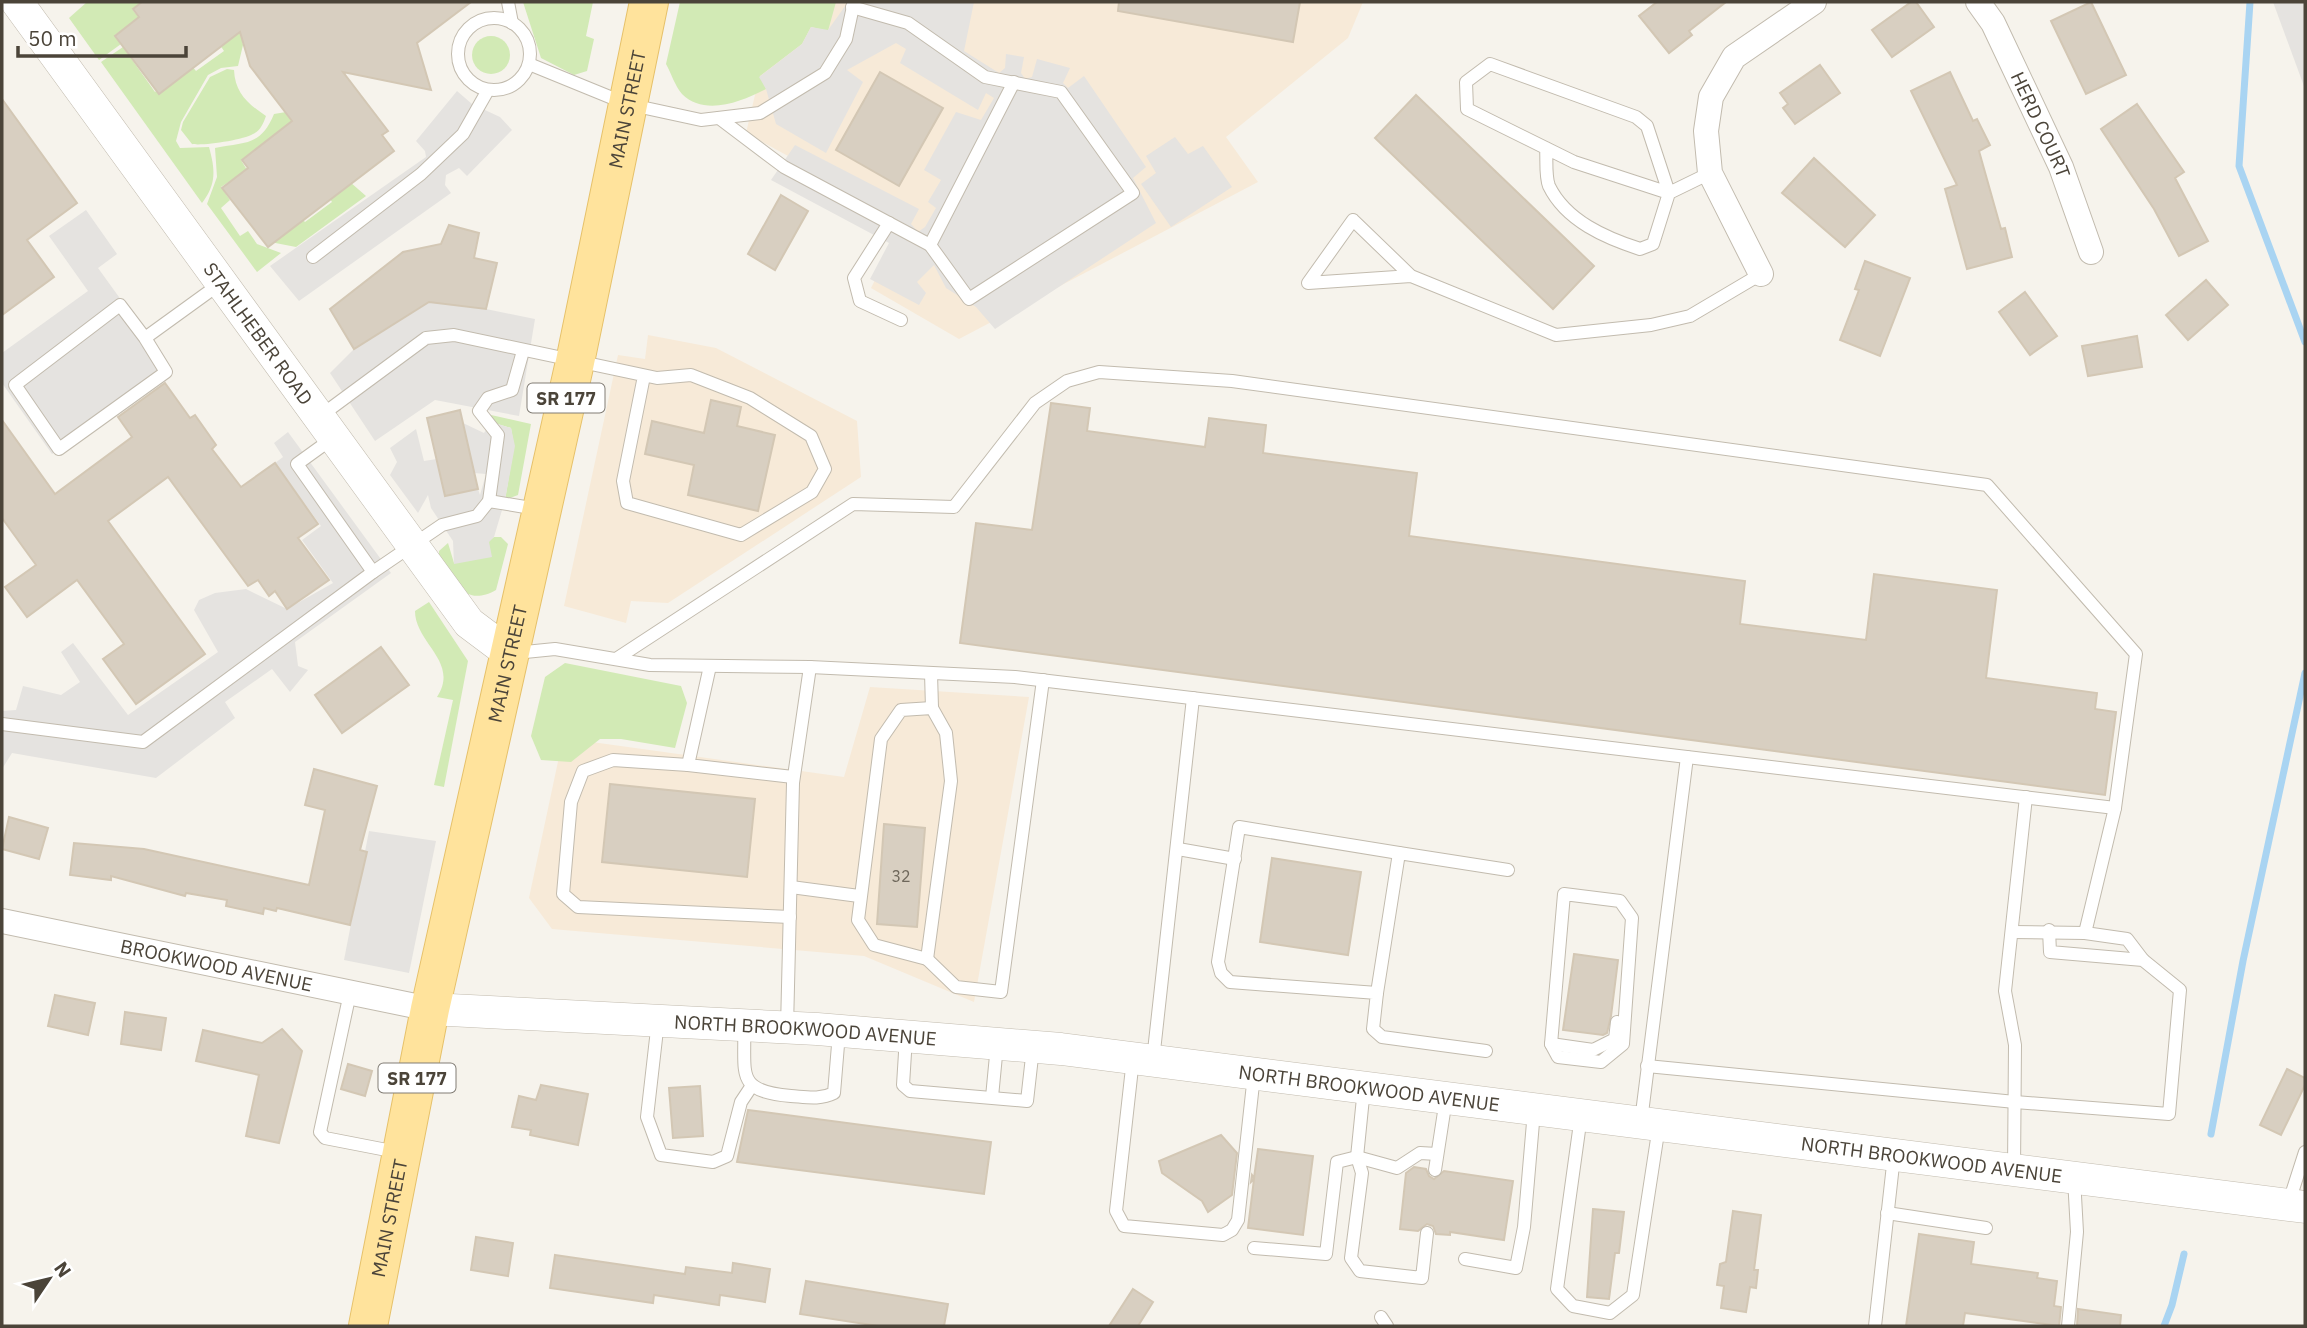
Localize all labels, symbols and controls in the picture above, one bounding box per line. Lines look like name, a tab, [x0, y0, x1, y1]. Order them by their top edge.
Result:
scale bar	[18, 14, 186, 58]
text: 50 m	[28, 24, 77, 52]
street label: MAIN STREET	[603, 48, 651, 171]
street label: HERD COURT	[2006, 68, 2076, 181]
street label: STAHLHEBER ROAD	[198, 258, 318, 409]
road number: SR 177	[528, 384, 604, 412]
street label: MAIN STREET	[483, 602, 532, 725]
house number: 32	[891, 866, 911, 886]
street label: BROOKWOOD AVENUE	[118, 934, 315, 997]
street label: NORTH BROOKWOOD AVENUE	[673, 1010, 938, 1051]
street label: NORTH BROOKWOOD AVENUE	[1237, 1060, 1501, 1117]
road number: SR 177	[378, 1064, 456, 1092]
street label: NORTH BROOKWOOD AVENUE	[1800, 1131, 2064, 1188]
street label: MAIN STREET	[366, 1157, 412, 1279]
north arrow	[14, 1244, 84, 1314]
text: N	[49, 1257, 77, 1282]

